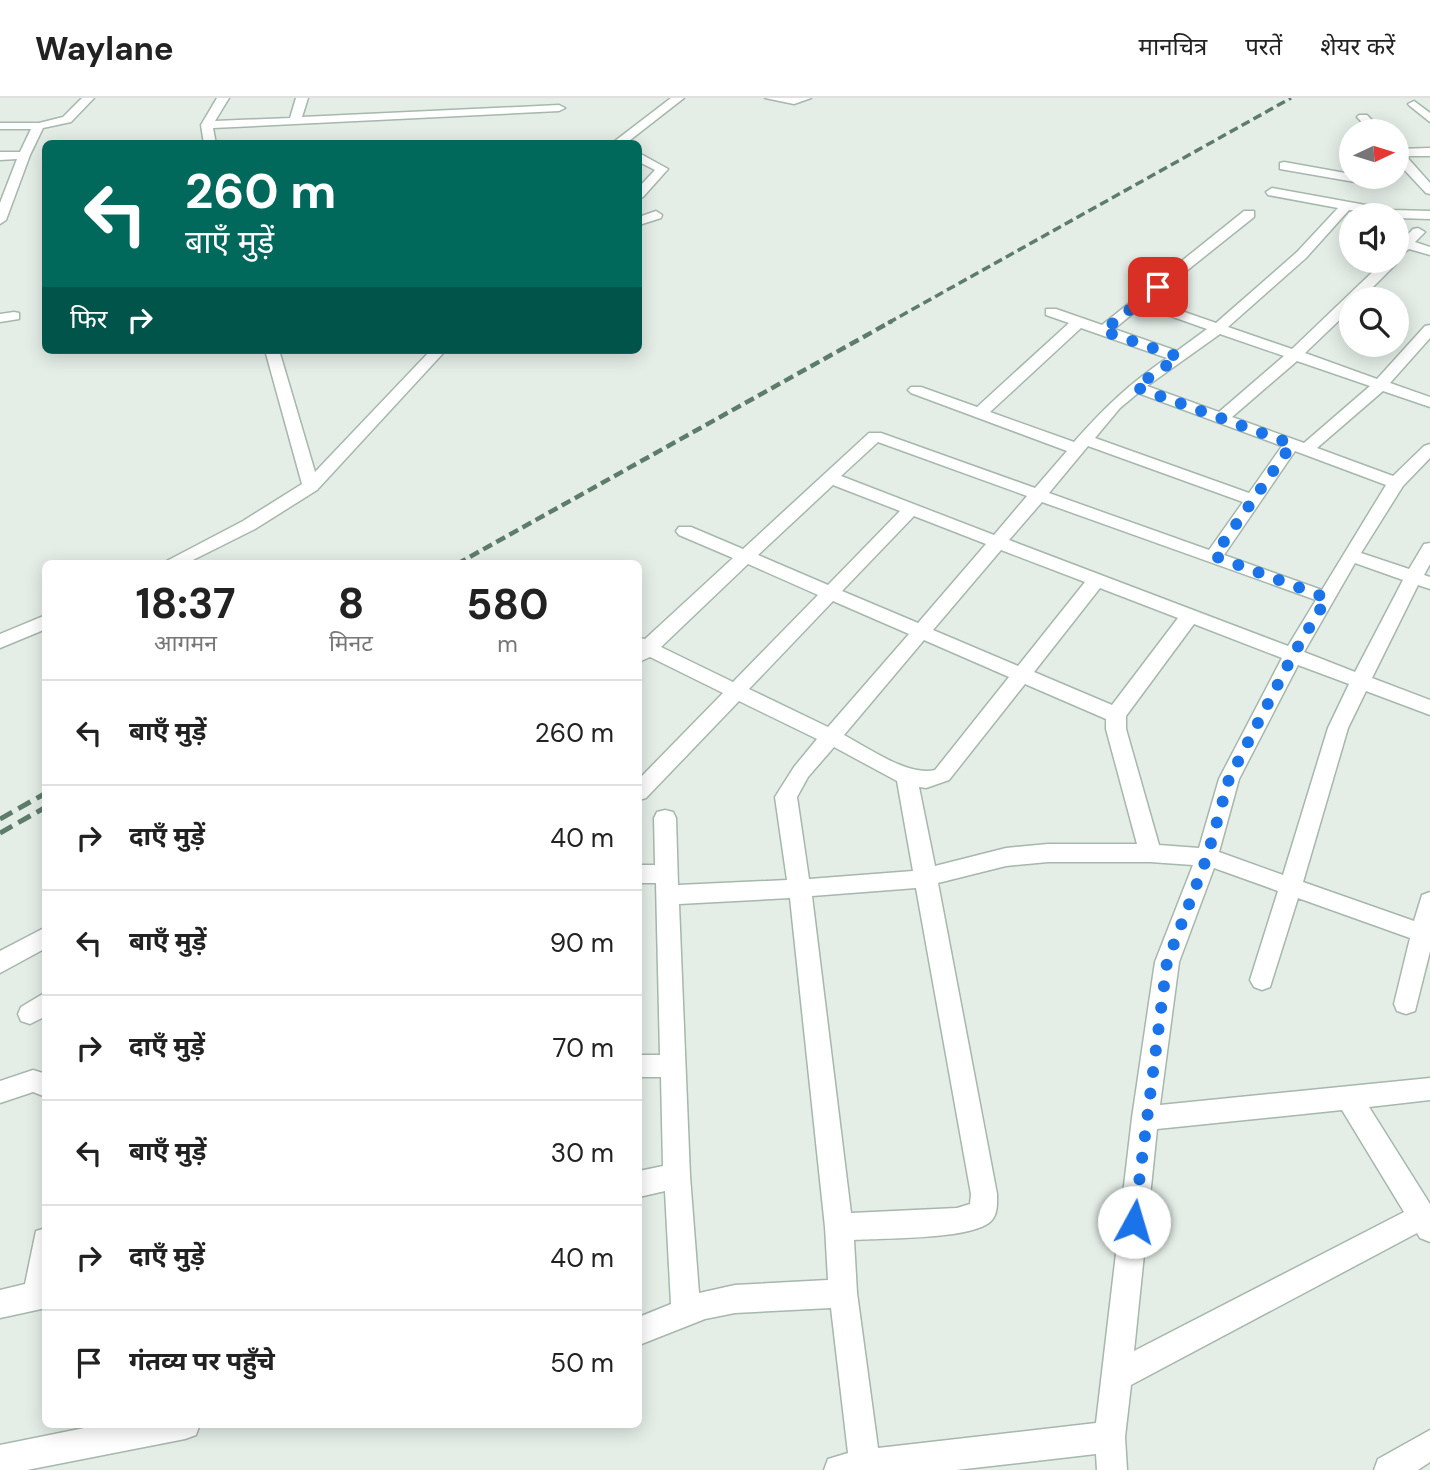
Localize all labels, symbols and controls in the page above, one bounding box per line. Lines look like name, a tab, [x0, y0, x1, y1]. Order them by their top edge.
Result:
text: Waylane	[35, 27, 174, 70]
text: मानचित्र	[1139, 31, 1207, 62]
text: परतें	[1245, 31, 1282, 62]
text: शेयर करें	[1320, 31, 1395, 62]
north arrow	[1339, 119, 1409, 189]
map controls	[1339, 119, 1409, 357]
text: 260 m	[185, 159, 336, 223]
icon: left	[70, 168, 161, 259]
button: sound	[1339, 203, 1409, 273]
text: बाएँ मुड़ें	[185, 221, 274, 263]
pin	[1128, 257, 1188, 317]
icon: arrive	[1139, 268, 1177, 306]
button: search	[1339, 287, 1409, 357]
icon: right	[121, 301, 159, 339]
text: फिर	[70, 302, 107, 336]
text: 18:37	[135, 576, 236, 631]
text: 8	[338, 576, 364, 631]
text: 580	[466, 577, 549, 632]
text: आगमन	[154, 628, 217, 658]
text: मिनट	[329, 628, 373, 658]
text: m	[497, 629, 518, 659]
icon: left	[70, 714, 108, 752]
text: बाएँ मुड़ें	[129, 714, 206, 748]
text: 260 m	[535, 716, 614, 750]
icon: right	[70, 819, 108, 857]
text: दाएँ मुड़ें	[129, 819, 205, 853]
text: 40 m	[550, 821, 614, 855]
icon: left	[70, 924, 108, 962]
text: बाएँ मुड़ें	[129, 924, 206, 958]
text: 90 m	[550, 926, 614, 960]
icon: right	[70, 1029, 108, 1067]
text: दाएँ मुड़ें	[129, 1029, 205, 1063]
text: 70 m	[553, 1031, 614, 1065]
icon: left	[70, 1134, 108, 1172]
text: बाएँ मुड़ें	[129, 1134, 206, 1168]
text: 30 m	[551, 1136, 614, 1170]
position arrow	[1097, 1185, 1171, 1259]
icon: right	[70, 1239, 108, 1277]
text: दाएँ मुड़ें	[129, 1239, 205, 1273]
text: 40 m	[550, 1241, 614, 1275]
icon: arrive	[70, 1344, 108, 1382]
text: गंतव्य पर पहुँचे	[129, 1344, 275, 1378]
text: 50 m	[550, 1346, 614, 1380]

